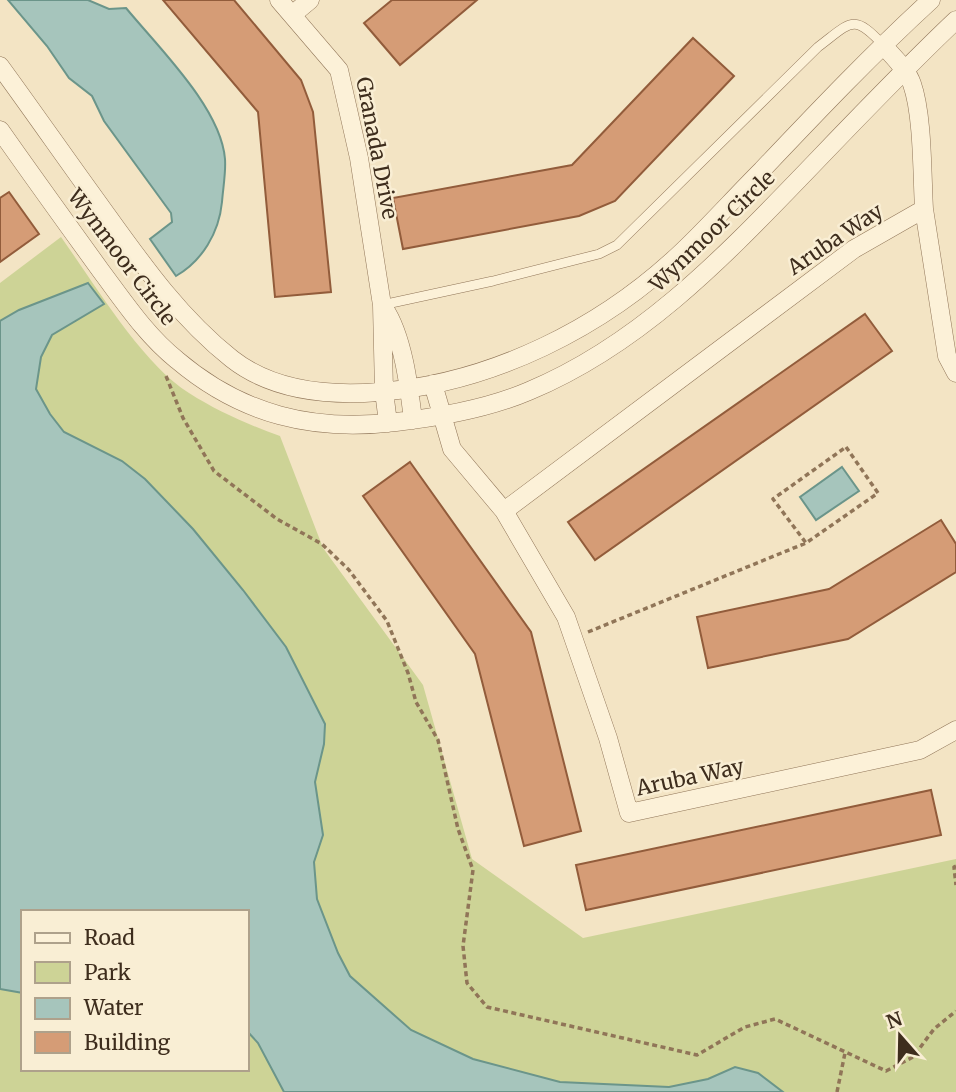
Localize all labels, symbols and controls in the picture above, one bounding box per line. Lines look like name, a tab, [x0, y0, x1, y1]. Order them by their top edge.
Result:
street label: Granada Drive	[350, 75, 404, 221]
street label: Wynmoor Circle	[643, 164, 780, 298]
street label: Wynmoor Circle	[61, 183, 182, 331]
street label: Aruba Way	[781, 197, 889, 281]
street label: Aruba Way	[633, 752, 747, 802]
legend	[21, 910, 248, 1071]
text: Road	[84, 924, 135, 951]
text: Park	[84, 959, 131, 986]
text: Water	[83, 994, 143, 1021]
north arrow	[865, 1001, 935, 1071]
text: N	[883, 1006, 905, 1034]
text: Building	[84, 1029, 171, 1056]

